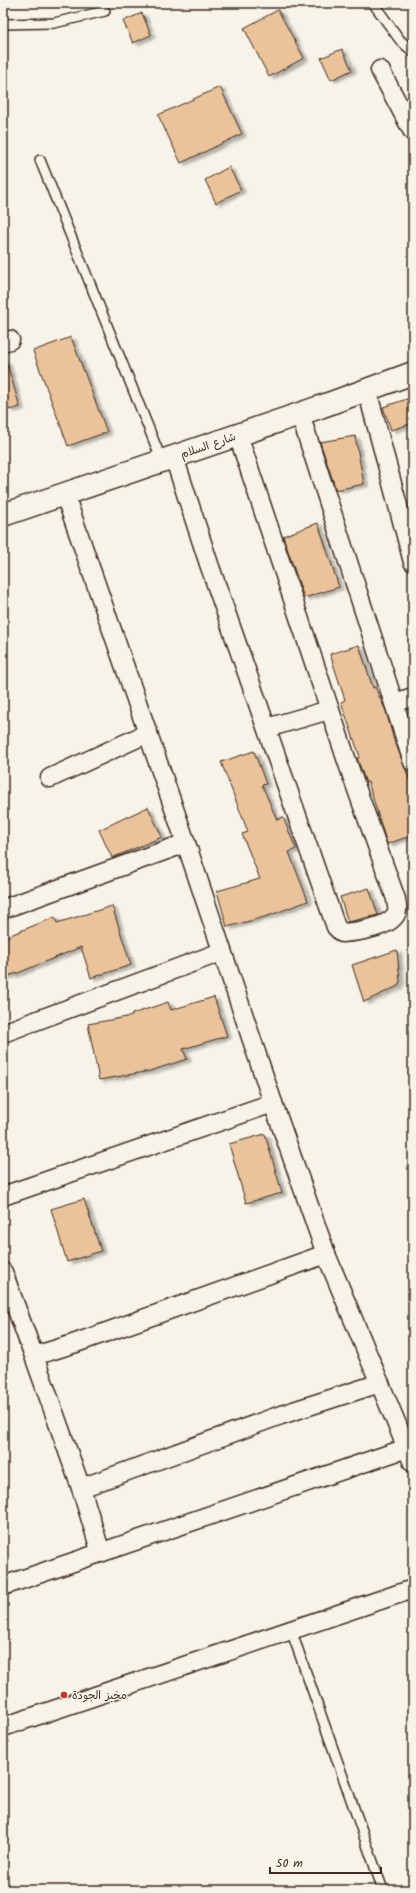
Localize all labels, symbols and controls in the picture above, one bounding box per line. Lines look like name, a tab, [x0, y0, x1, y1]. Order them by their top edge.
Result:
street label: شارع السلام	[178, 428, 239, 464]
place label: مخبز الجودة	[72, 1687, 127, 1705]
marker: مخبز الجودة	[59, 1690, 69, 1700]
scale bar	[270, 1849, 381, 1875]
text: 50 m	[276, 1854, 303, 1873]

